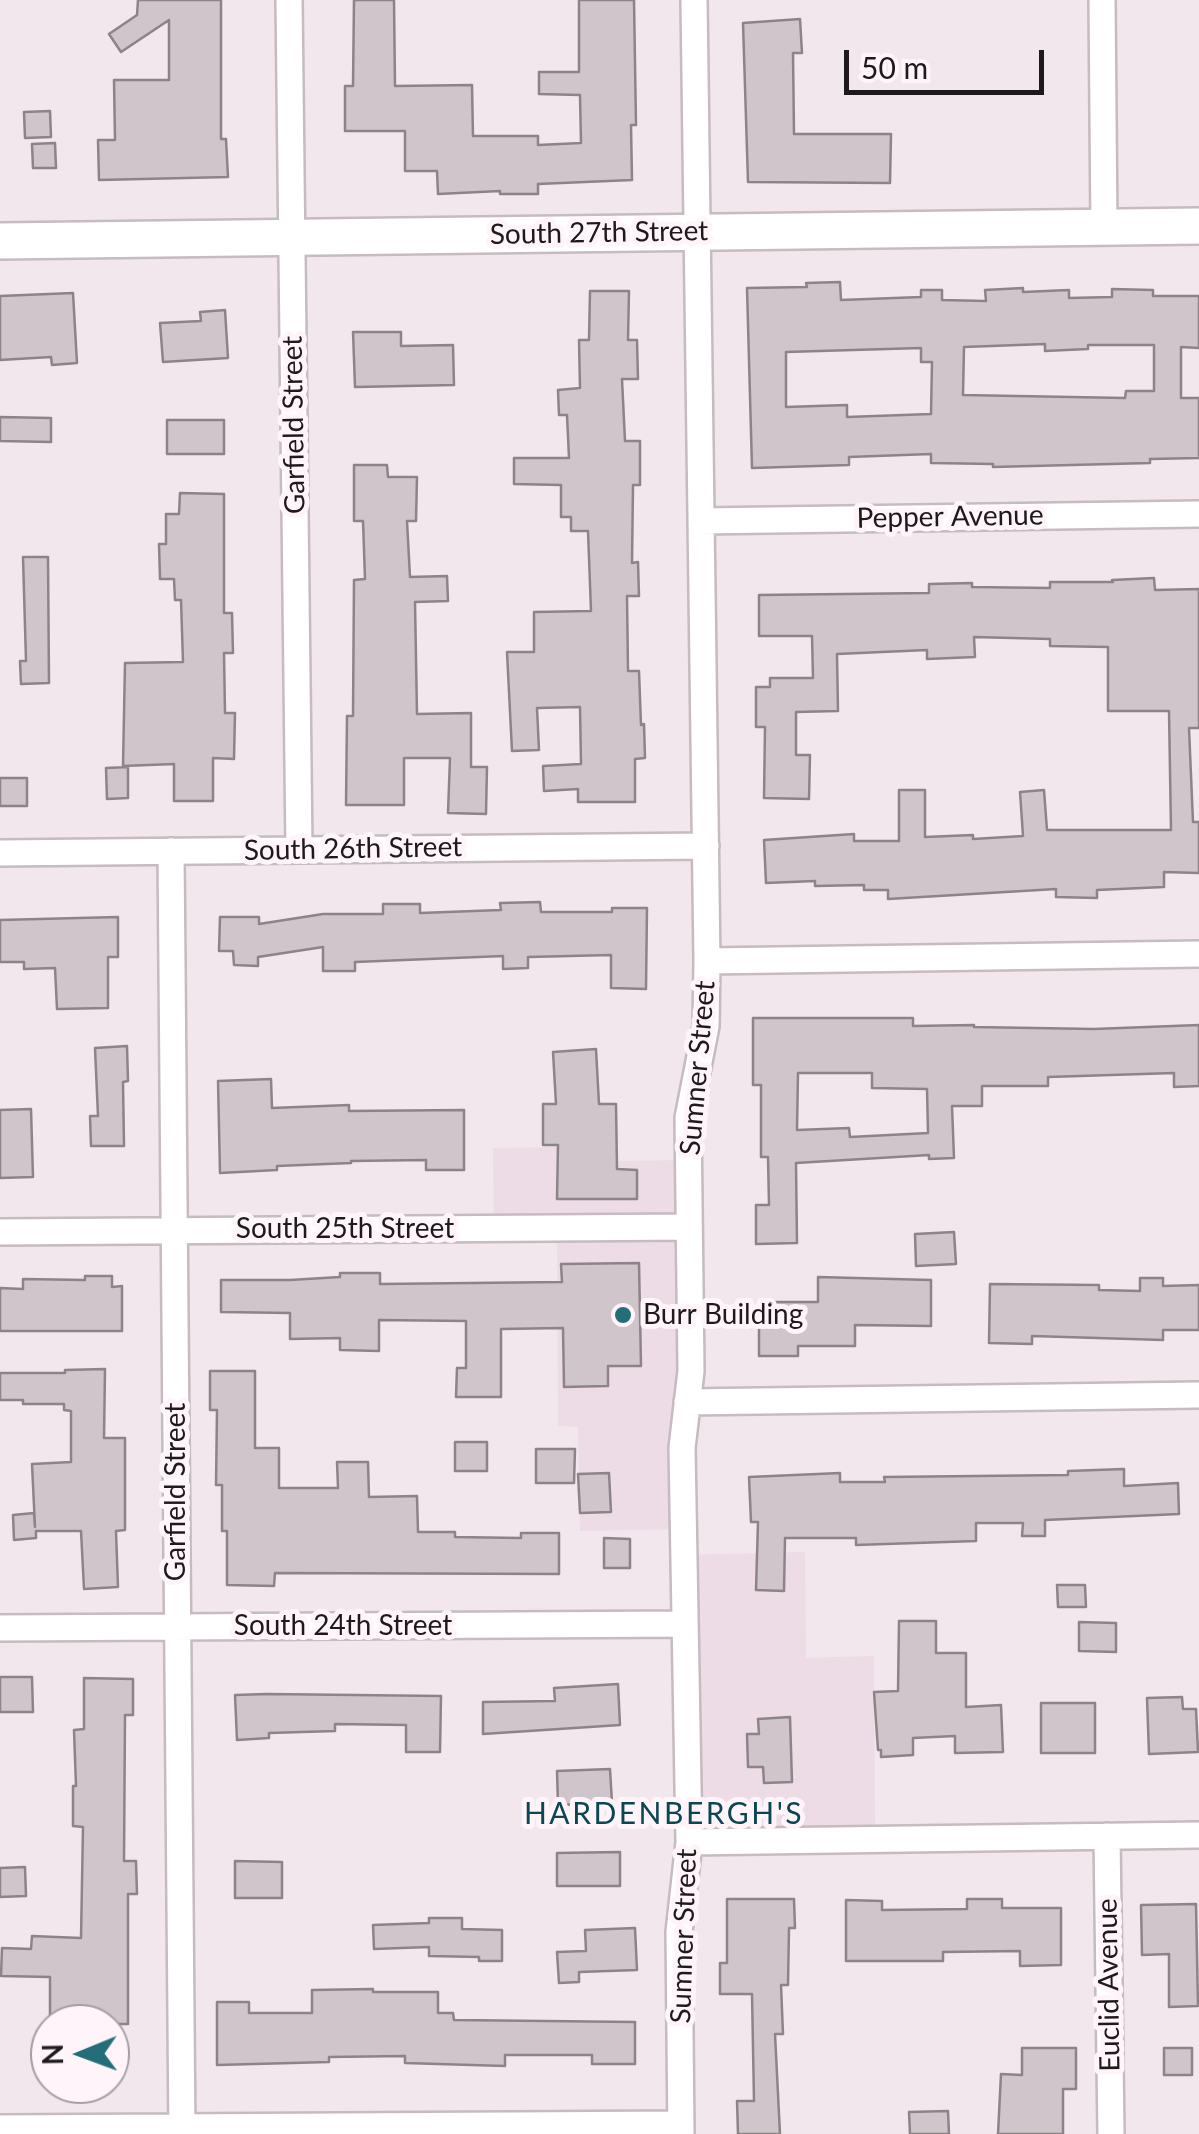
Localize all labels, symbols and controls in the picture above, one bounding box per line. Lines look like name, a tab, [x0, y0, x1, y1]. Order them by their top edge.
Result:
scale bar	[849, 30, 1049, 92]
text: 50 m	[861, 49, 928, 85]
street label: South 27th Street	[489, 214, 709, 252]
street label: Garfield Street	[276, 335, 312, 515]
street label: Pepper Avenue	[856, 499, 1044, 535]
street label: South 26th Street	[243, 830, 463, 868]
street label: Sumner Street	[674, 979, 722, 1157]
street label: South 25th Street	[236, 1212, 454, 1246]
place label: Burr Building	[643, 1298, 803, 1332]
marker: Burr Building	[612, 1304, 634, 1326]
street label: Garfield Street	[159, 1403, 193, 1581]
street label: South 24th Street	[234, 1609, 452, 1643]
district label: HARDENBERGH'S	[524, 1796, 804, 1832]
street label: Sumner Street	[664, 1848, 704, 2024]
street label: Euclid Avenue	[1091, 1898, 1127, 2072]
north arrow	[30, 2004, 130, 2104]
text: N	[35, 2043, 69, 2066]

